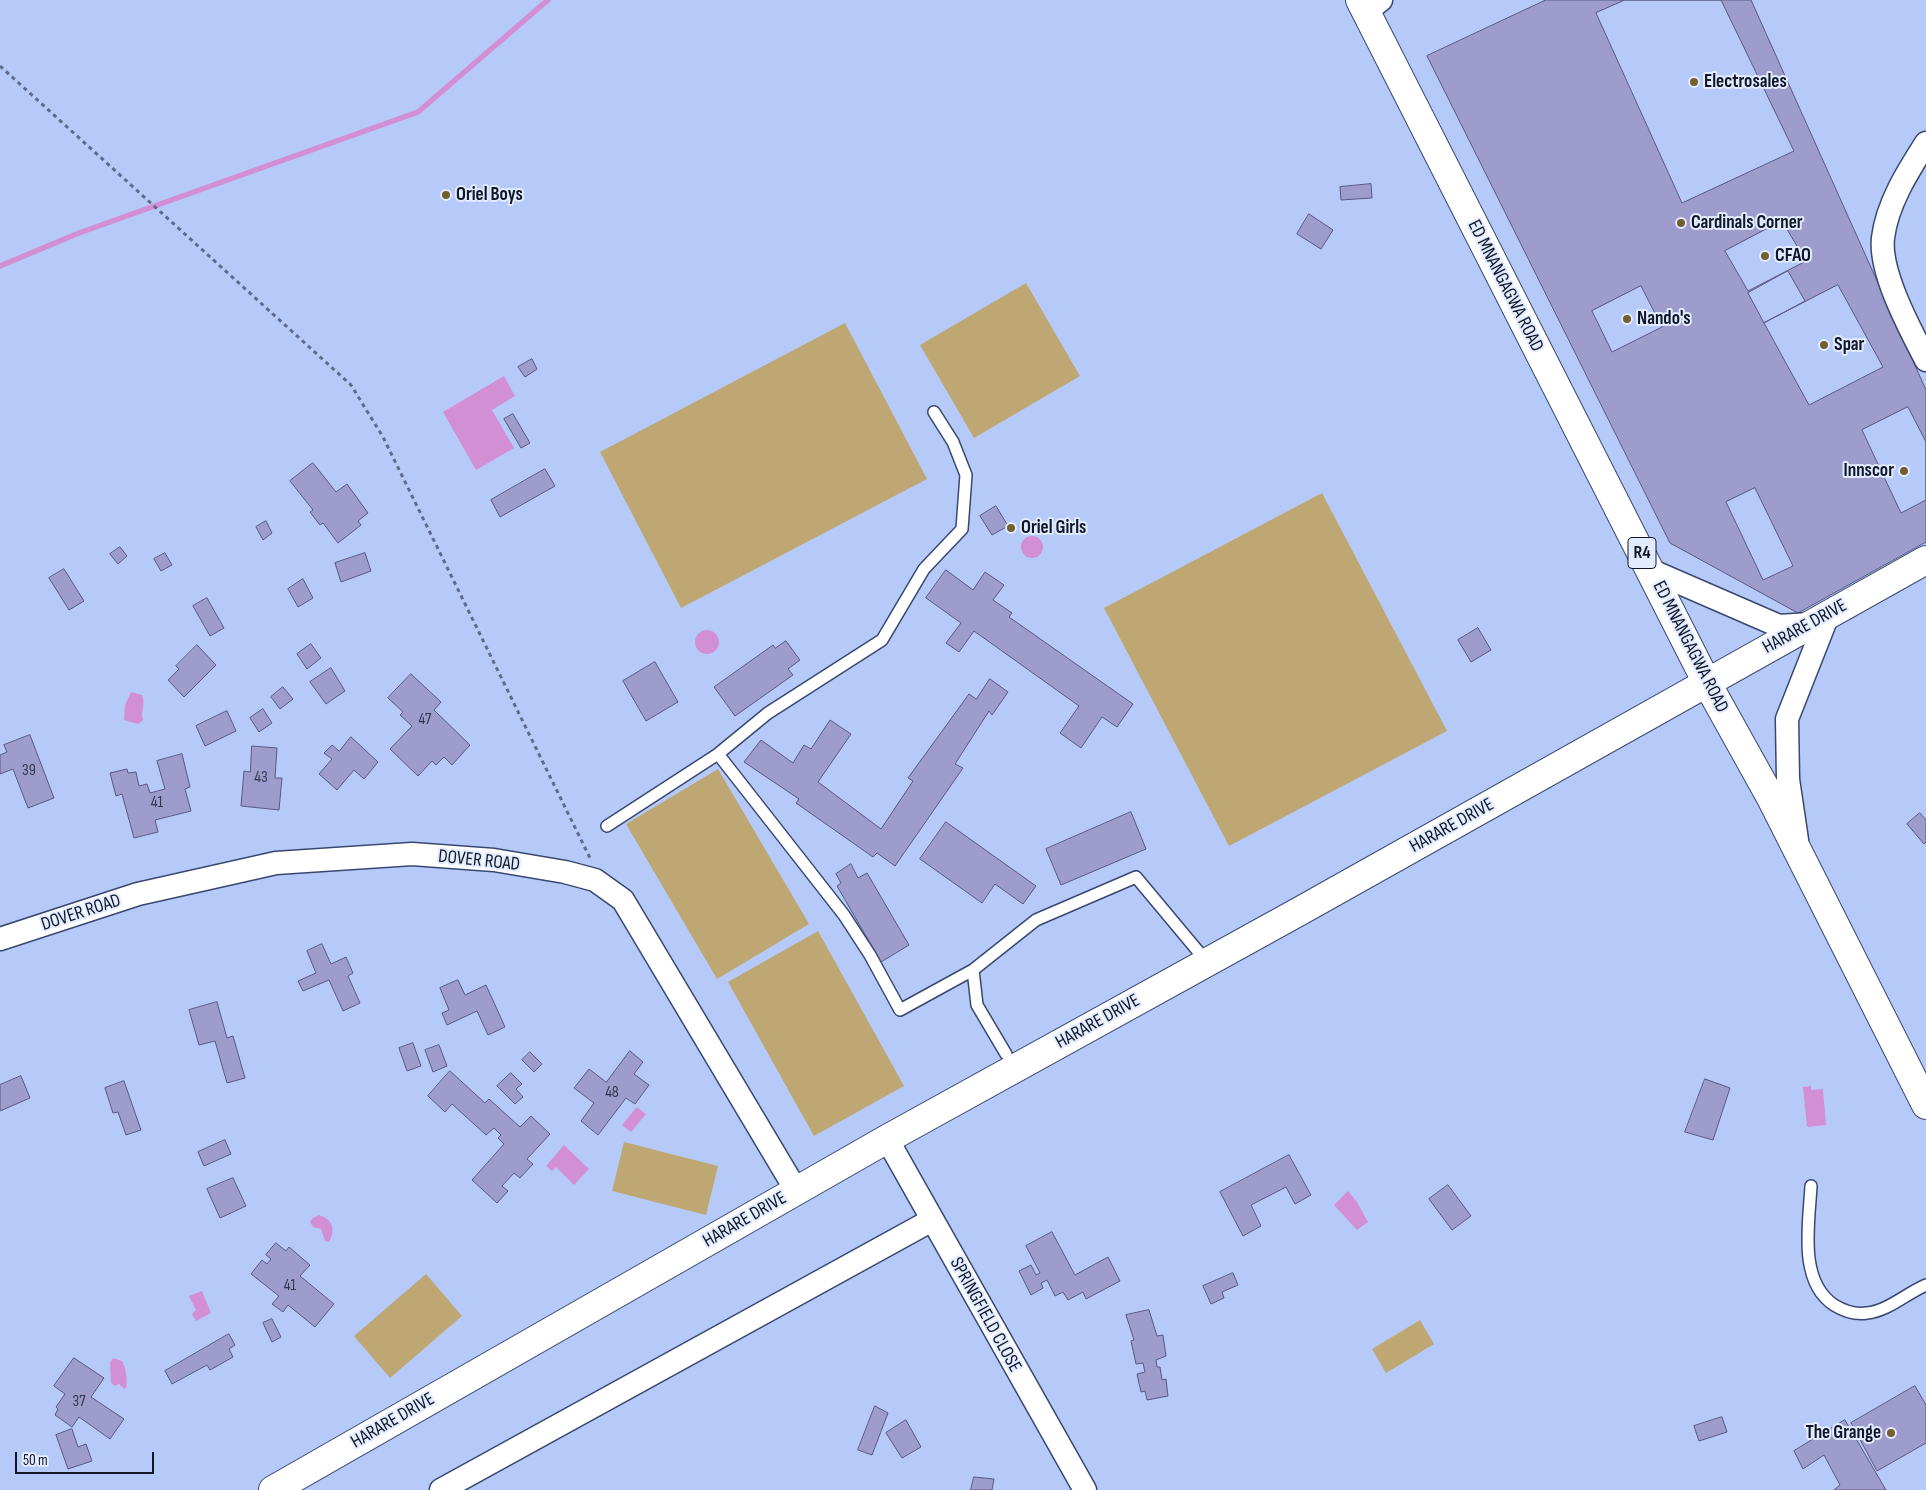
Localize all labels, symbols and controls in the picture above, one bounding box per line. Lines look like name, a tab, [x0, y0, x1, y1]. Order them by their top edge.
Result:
place label: Electrosales	[1704, 71, 1787, 93]
marker: Electrosales	[1688, 76, 1700, 88]
place label: Oriel Boys	[456, 184, 523, 206]
marker: Oriel Boys	[440, 189, 452, 201]
place label: Cardinals Corner	[1691, 212, 1803, 234]
street label: ED MNANGAGWA ROAD	[1462, 217, 1548, 355]
marker: Cardinals Corner	[1675, 217, 1687, 229]
place label: CFAO	[1775, 245, 1811, 267]
marker: CFAO	[1759, 250, 1771, 262]
place label: Nando's	[1637, 308, 1691, 330]
marker: Nando's	[1621, 313, 1633, 325]
place label: Spar	[1834, 334, 1864, 356]
marker: Spar	[1818, 339, 1830, 351]
place label: Innscor	[1843, 460, 1894, 482]
marker: Innscor	[1898, 465, 1910, 477]
place label: Oriel Girls	[1021, 517, 1086, 539]
marker: Oriel Girls	[1005, 522, 1017, 534]
road number: R4	[1628, 538, 1656, 568]
street label: ED MNANGAGWA ROAD	[1647, 578, 1733, 716]
street label: HARARE DRIVE	[1759, 595, 1851, 659]
house number: 47	[419, 710, 431, 730]
house number: 39	[22, 761, 36, 781]
house number: 43	[254, 768, 268, 788]
house number: 41	[151, 793, 163, 813]
street label: HARARE DRIVE	[1406, 794, 1498, 858]
street label: DOVER ROAD	[437, 845, 521, 877]
street label: DOVER ROAD	[38, 889, 124, 937]
street label: HARARE DRIVE	[1052, 990, 1144, 1054]
house number: 48	[605, 1083, 619, 1103]
street label: HARARE DRIVE	[699, 1187, 791, 1253]
street label: SPRINGFIELD CLOSE	[944, 1254, 1026, 1376]
house number: 41	[284, 1276, 296, 1296]
street label: HARARE DRIVE	[347, 1388, 439, 1454]
house number: 37	[72, 1392, 86, 1412]
place label: The Grange	[1806, 1422, 1881, 1444]
marker: The Grange	[1885, 1427, 1897, 1439]
scale bar	[18, 1442, 156, 1474]
text: 50 m	[23, 1451, 48, 1470]

